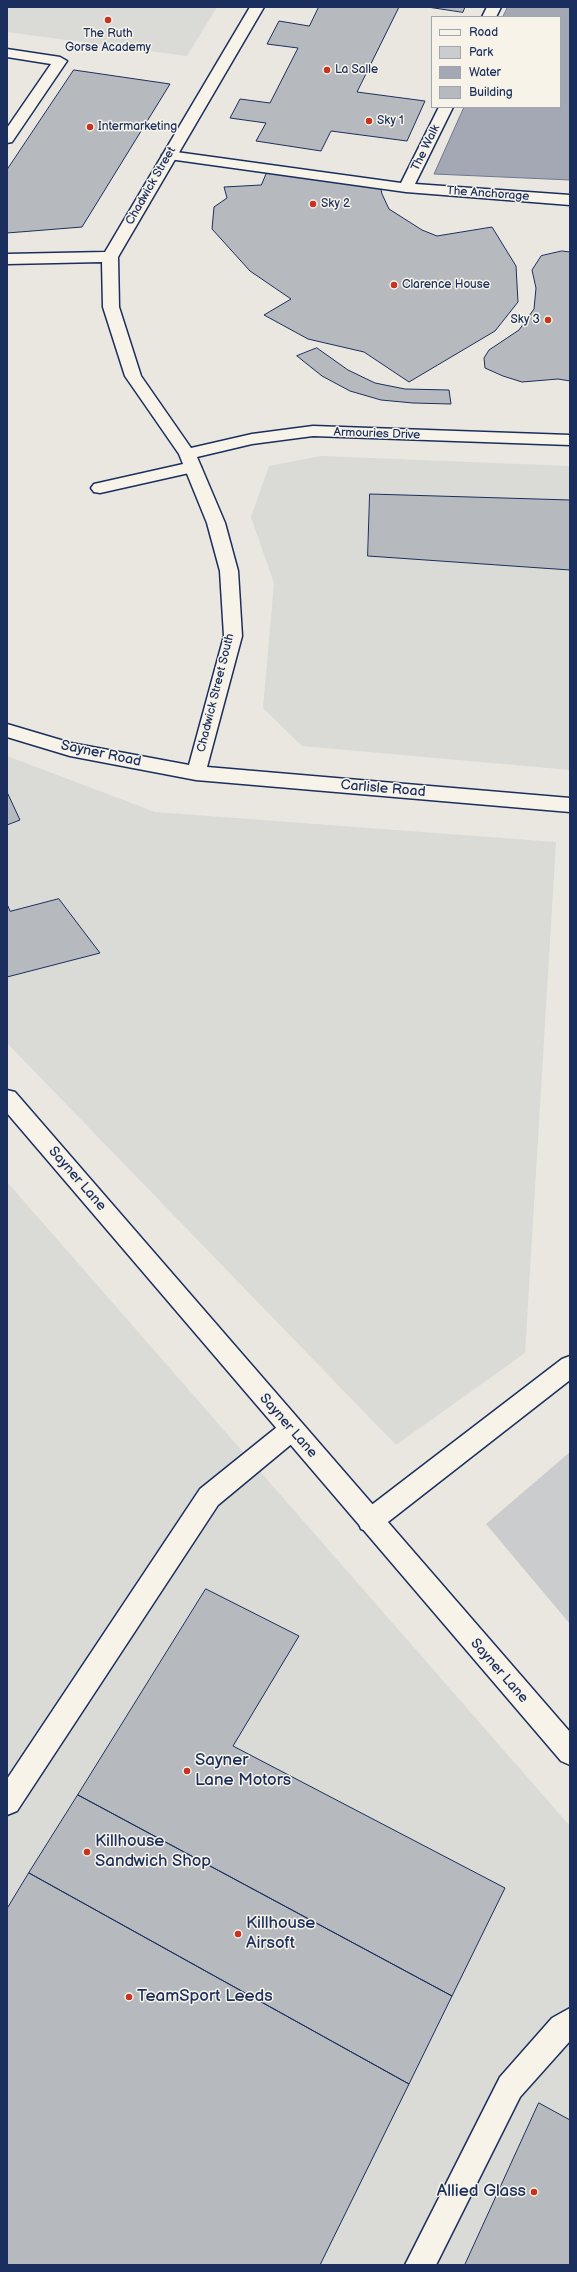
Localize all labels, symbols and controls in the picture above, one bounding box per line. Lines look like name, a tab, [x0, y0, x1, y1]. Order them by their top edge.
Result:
marker: The Ruth Gorse Academy	[103, 15, 113, 25]
legend	[431, 16, 561, 108]
text: Road	[469, 25, 498, 40]
place label: The Ruth Gorse Academy	[65, 27, 151, 55]
text: Park	[469, 45, 493, 60]
place label: La Salle	[335, 63, 378, 77]
marker: La Salle	[322, 65, 332, 75]
text: Water	[469, 65, 501, 80]
text: Building	[469, 85, 513, 100]
place label: Sky 1	[377, 114, 404, 128]
marker: Sky 1	[364, 116, 374, 126]
place label: Intermarketing	[98, 120, 177, 134]
marker: Intermarketing	[85, 122, 95, 132]
street label: The Walk	[409, 123, 443, 173]
street label: Chadwick Street	[123, 144, 179, 228]
street label: The Anchorage	[446, 184, 530, 204]
place label: Sky 2	[321, 197, 350, 211]
marker: Sky 2	[308, 199, 318, 209]
place label: Clarence House	[402, 278, 490, 292]
marker: Clarence House	[389, 280, 399, 290]
place label: Sky 3	[511, 313, 540, 327]
marker: Sky 3	[543, 315, 553, 325]
street label: Armouries Drive	[333, 425, 421, 443]
street label: Chadwick Street South	[194, 632, 238, 754]
street label: Sayner Road	[59, 737, 143, 771]
street label: Carlisle Road	[340, 777, 426, 801]
street label: Sayner Lane	[45, 1143, 109, 1215]
street label: Sayner Lane	[256, 1390, 320, 1462]
street label: Sayner Lane	[467, 1635, 531, 1707]
place label: Sayner Lane Motors	[195, 1751, 291, 1791]
marker: Sayner Lane Motors	[182, 1766, 192, 1776]
place label: Killhouse Sandwich Shop	[95, 1832, 211, 1872]
marker: Killhouse Sandwich Shop	[82, 1847, 92, 1857]
place label: Killhouse Airsoft	[246, 1914, 315, 1954]
marker: Killhouse Airsoft	[233, 1929, 243, 1939]
place label: TeamSport Leeds	[137, 1987, 273, 2007]
marker: TeamSport Leeds	[124, 1992, 134, 2002]
place label: Allied Glass	[437, 2182, 526, 2202]
marker: Allied Glass	[529, 2187, 539, 2197]

